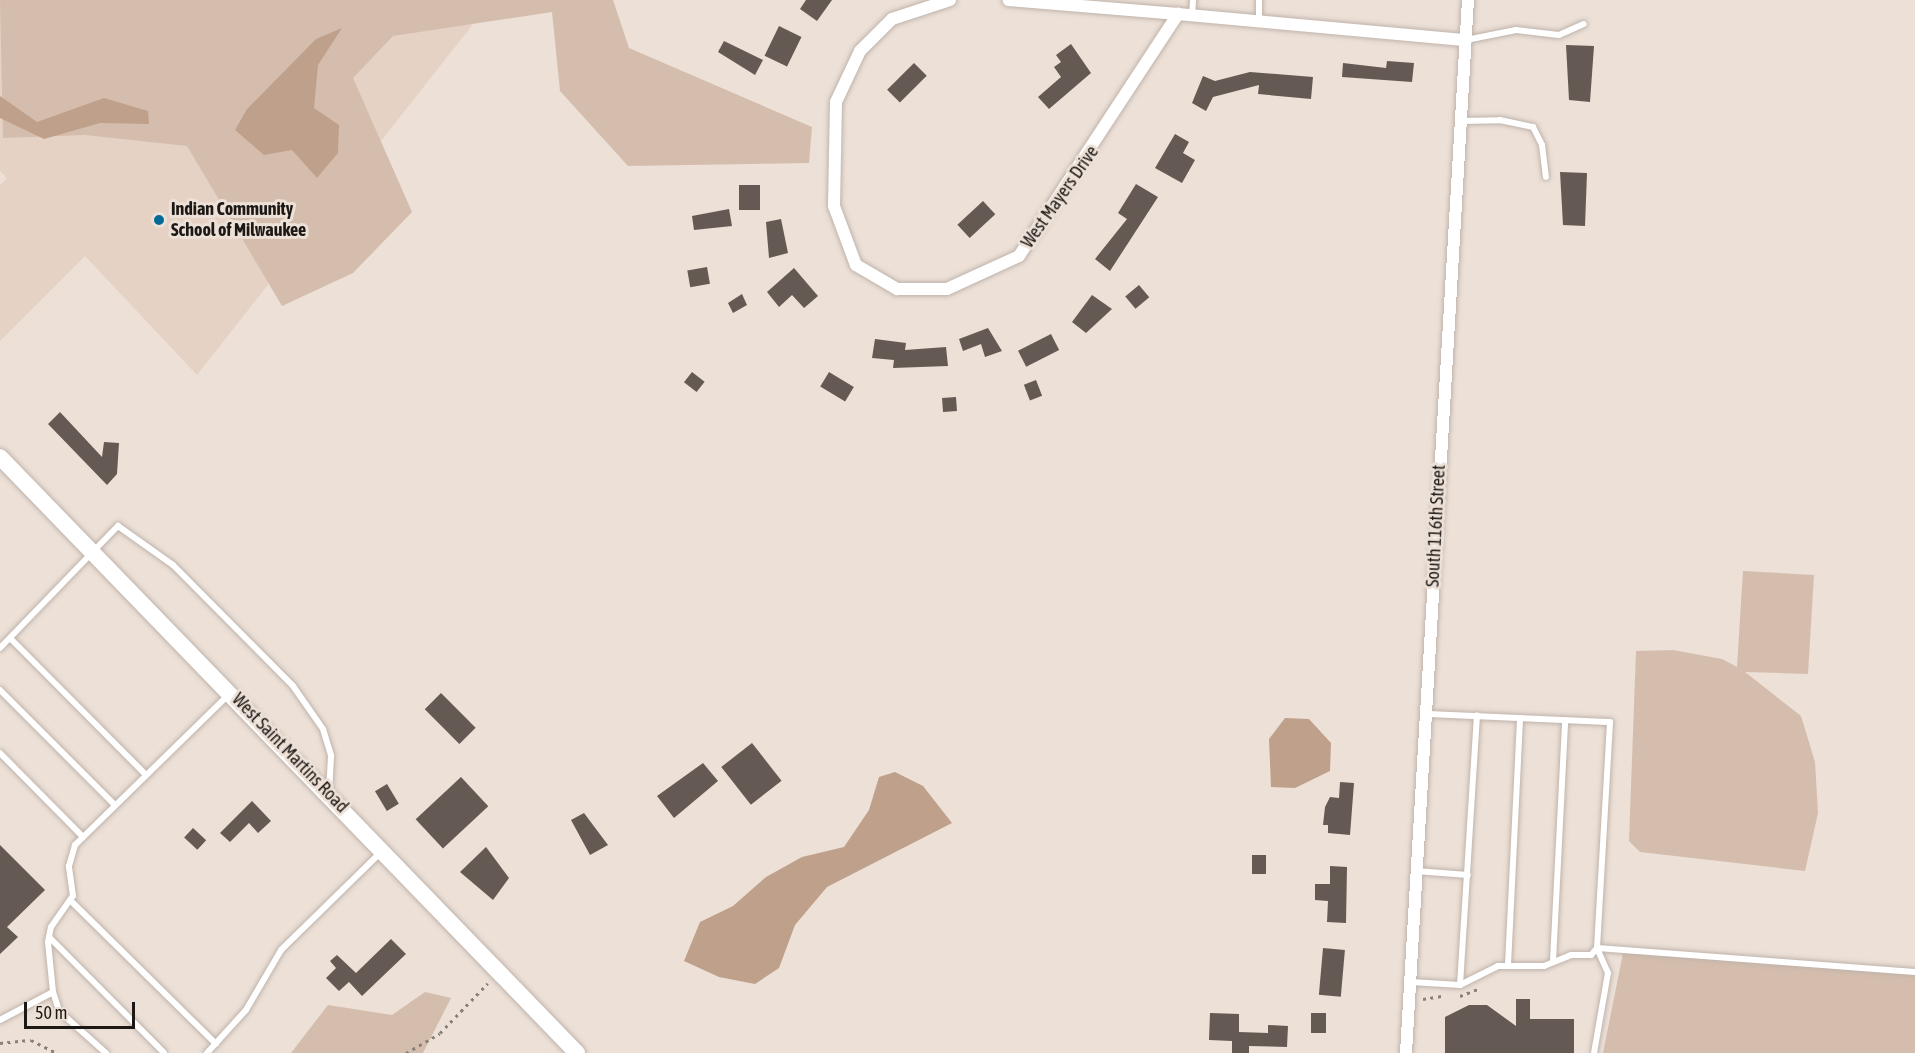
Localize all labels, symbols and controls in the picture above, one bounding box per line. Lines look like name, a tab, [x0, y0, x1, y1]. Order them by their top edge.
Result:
street label: West Mayers Drive	[1017, 142, 1103, 252]
place label: Indian Community School of Milwaukee	[171, 199, 306, 242]
marker: Indian Community School of Milwaukee	[152, 213, 166, 227]
street label: South 116th Street	[1422, 464, 1450, 588]
street label: West Saint Martins Road	[227, 689, 353, 817]
scale bar	[27, 990, 138, 1028]
text: 50 m	[35, 1002, 67, 1023]

